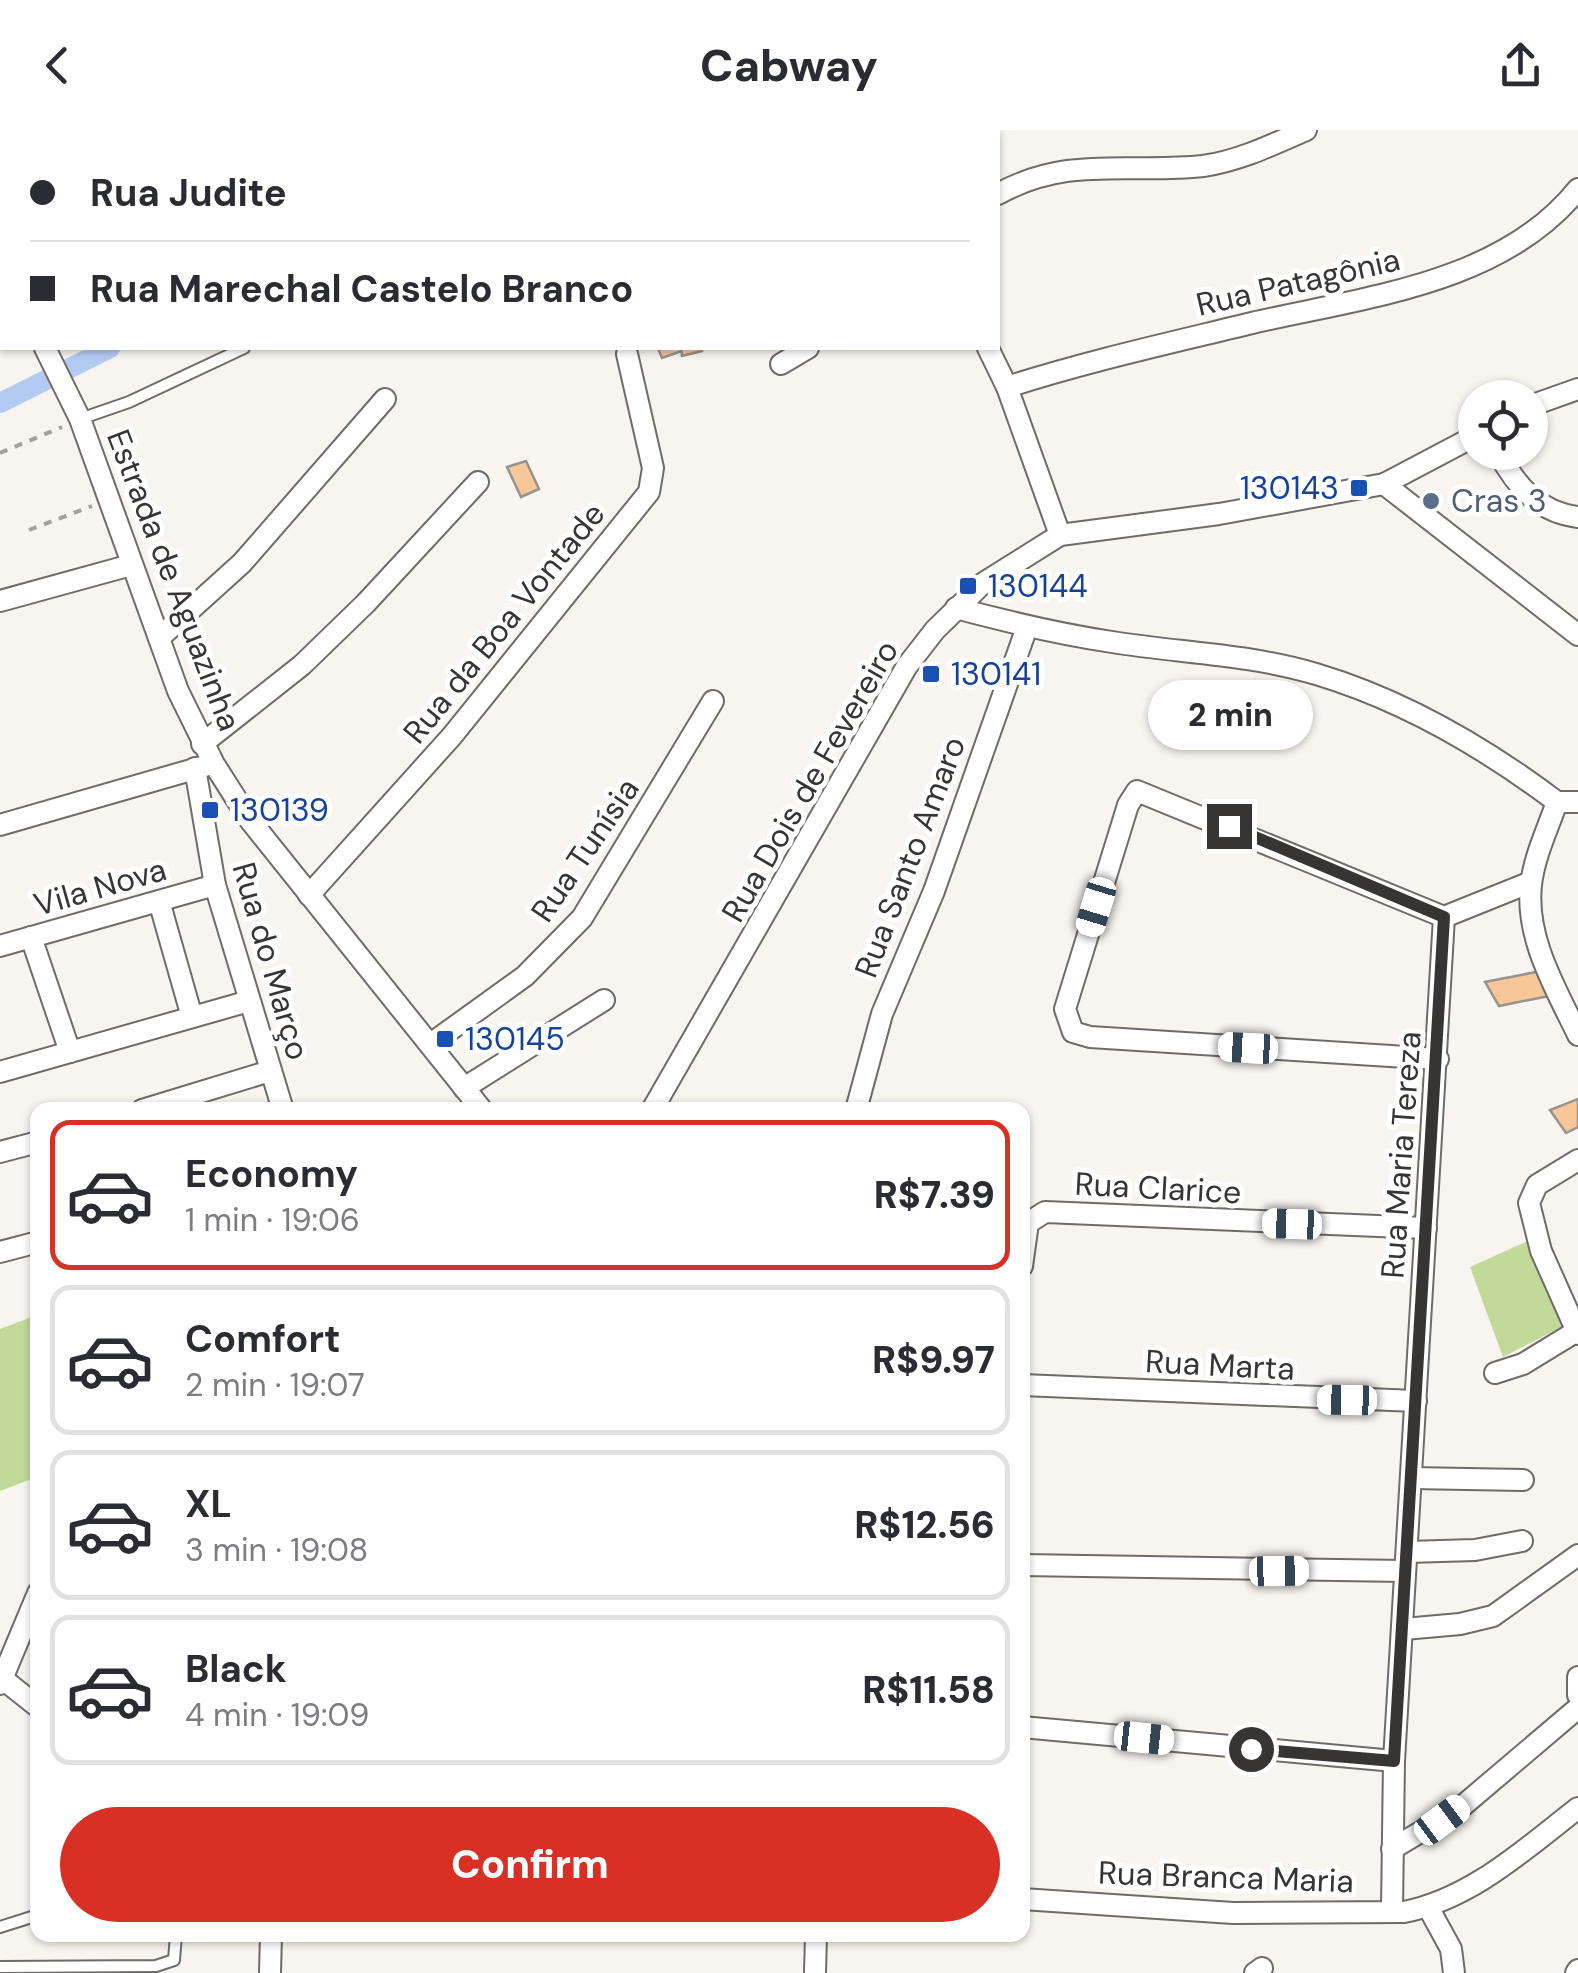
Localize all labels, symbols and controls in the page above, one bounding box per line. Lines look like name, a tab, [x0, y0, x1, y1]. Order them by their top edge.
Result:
text: Cabway	[700, 36, 878, 95]
icon: back	[30, 38, 85, 93]
icon: share	[1493, 38, 1548, 93]
text: Rua Judite	[90, 168, 287, 218]
street label: Rua Patagônia	[1192, 238, 1404, 326]
text: Rua Marechal Castelo Branco	[90, 264, 633, 314]
map controls	[1458, 380, 1548, 470]
button: locate	[1458, 380, 1548, 470]
street label: Estrada de Aguazinha	[97, 423, 251, 737]
place label: 130143	[1240, 467, 1339, 509]
marker: 130143	[1348, 477, 1370, 499]
place label: Cras 3	[1451, 480, 1547, 522]
marker: Cras 3	[1420, 490, 1442, 512]
street label: Rua da Boa Vontade	[394, 494, 614, 752]
place label: 130144	[988, 565, 1088, 607]
marker: 130144	[957, 575, 979, 597]
street label: Rua Dois de Fevereiro	[712, 632, 908, 930]
place label: 130141	[951, 653, 1041, 695]
marker: 130141	[920, 663, 942, 685]
callout: 2 min	[1146, 681, 1312, 751]
text: 2 min	[1188, 694, 1273, 736]
street label: Rua Santo Amaro	[845, 731, 975, 983]
street label: Rua Tunísia	[522, 770, 648, 930]
place label: 130139	[230, 789, 329, 831]
marker: 130139	[199, 799, 221, 821]
route end	[1207, 804, 1252, 849]
street label: Vila Nova	[29, 848, 171, 926]
street label: Rua do Março	[223, 857, 319, 1065]
car	[1073, 874, 1119, 940]
place label: 130145	[465, 1018, 565, 1060]
marker: 130145	[434, 1028, 456, 1050]
street label: Rua Maria Tereza	[1371, 1030, 1431, 1280]
car	[1217, 1031, 1279, 1065]
text: Economy	[185, 1149, 358, 1199]
icon: car	[65, 1150, 155, 1240]
street label: Rua Clarice	[1074, 1163, 1242, 1213]
text: R$7.39	[874, 1170, 995, 1220]
text: 1 min · 19:06	[185, 1199, 360, 1241]
car	[1261, 1208, 1323, 1240]
text: Comfort	[185, 1314, 341, 1364]
icon: car	[65, 1315, 155, 1405]
text: R$9.97	[872, 1335, 995, 1385]
street label: Rua Marta	[1144, 1340, 1296, 1390]
text: 2 min · 19:07	[185, 1364, 365, 1406]
car	[1317, 1384, 1377, 1416]
text: XL	[185, 1479, 232, 1529]
icon: car	[65, 1480, 155, 1570]
text: R$12.56	[854, 1500, 995, 1550]
text: 3 min · 19:08	[185, 1529, 368, 1571]
car	[1249, 1555, 1309, 1587]
text: Black	[185, 1644, 287, 1694]
icon: car	[65, 1645, 155, 1735]
text: R$11.58	[862, 1665, 995, 1715]
text: 4 min · 19:09	[185, 1694, 369, 1736]
car	[1113, 1720, 1175, 1756]
route start	[1229, 1727, 1274, 1772]
car	[1409, 1790, 1475, 1850]
button: Confirm	[60, 1807, 1000, 1922]
street label: Rua Branca Maria	[1098, 1852, 1354, 1902]

